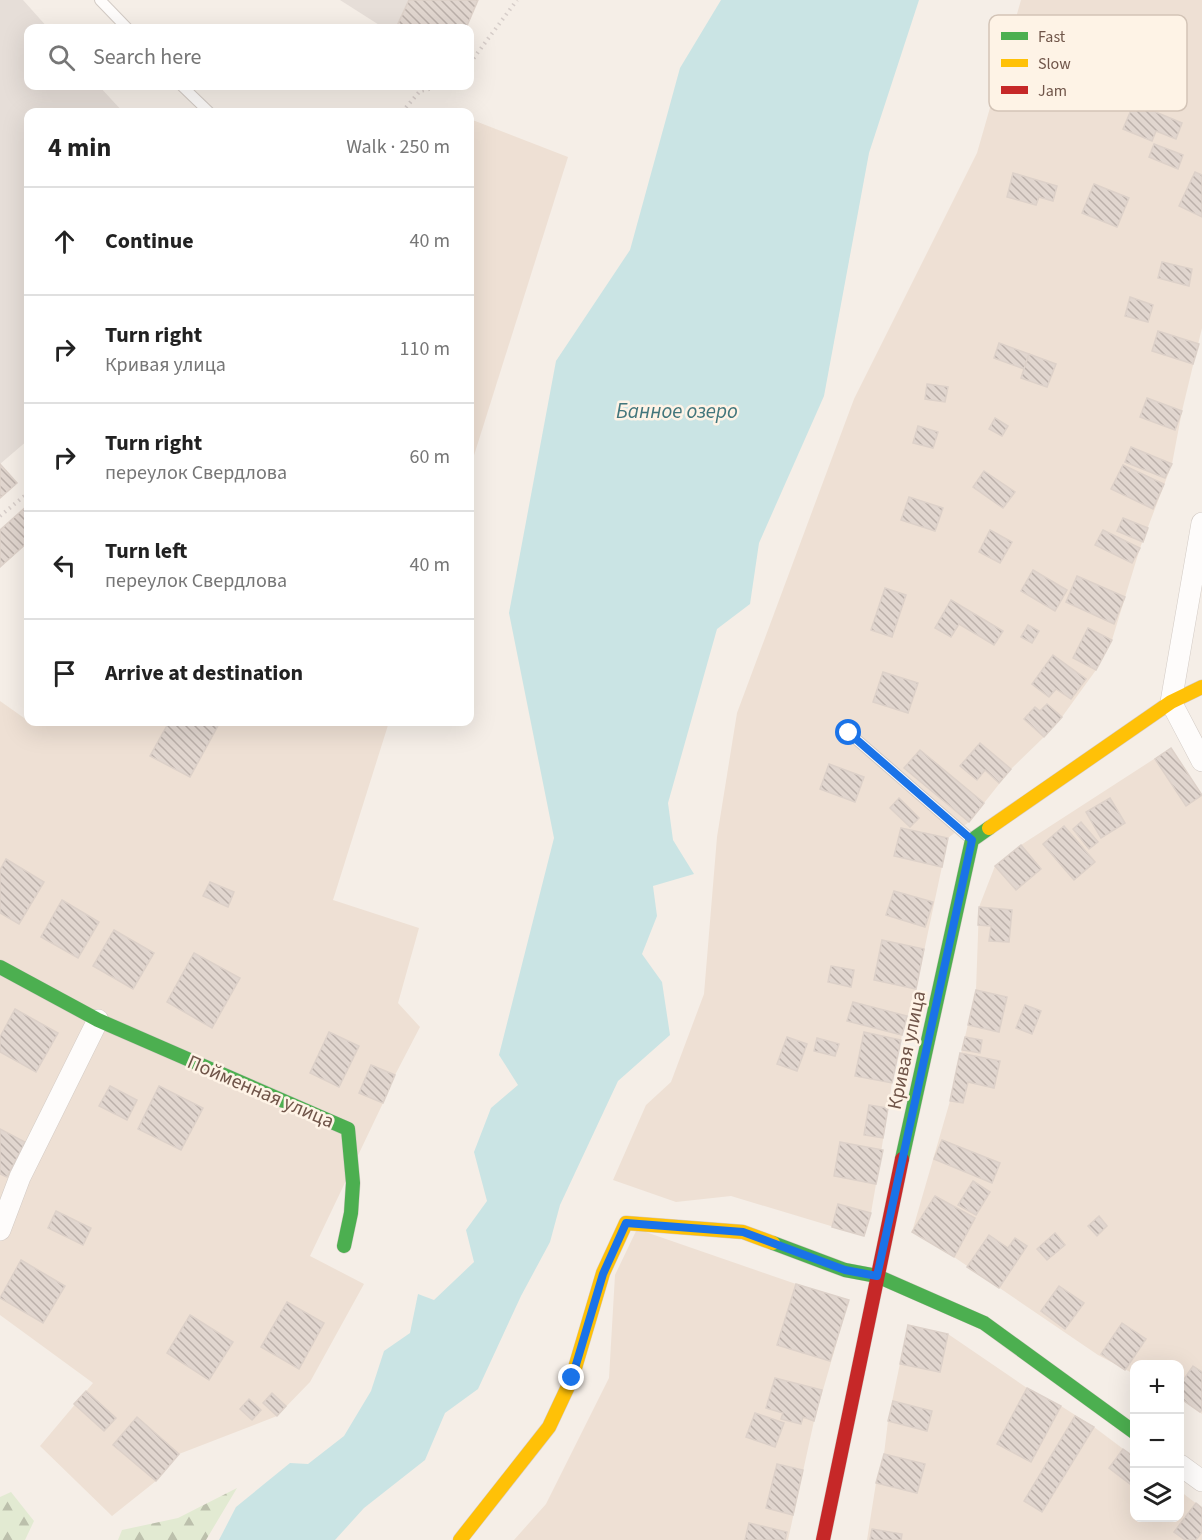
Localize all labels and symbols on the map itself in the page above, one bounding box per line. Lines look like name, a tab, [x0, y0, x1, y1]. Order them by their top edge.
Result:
legend	[989, 15, 1187, 111]
text: Fast	[1038, 26, 1066, 48]
text: Slow	[1038, 53, 1071, 75]
text: Jam	[1038, 80, 1067, 102]
water label: Банное озеро	[616, 396, 738, 426]
route start	[835, 719, 861, 745]
street label: Кривая улица	[881, 988, 933, 1112]
street label: Пойменная улица	[183, 1048, 338, 1135]
route end	[558, 1364, 584, 1390]

